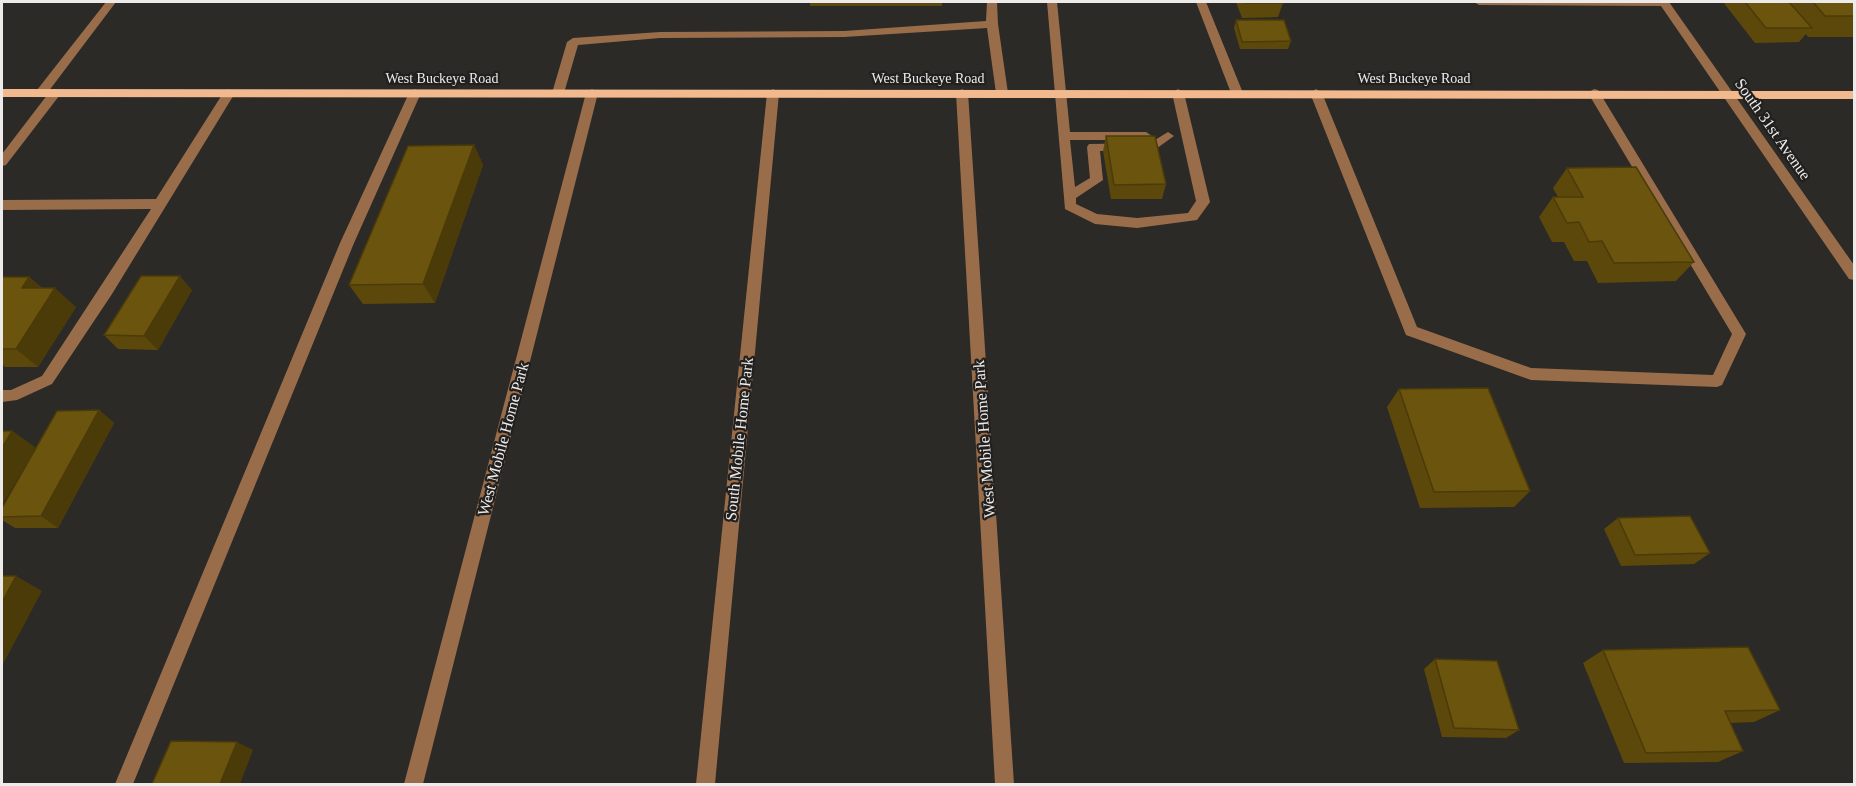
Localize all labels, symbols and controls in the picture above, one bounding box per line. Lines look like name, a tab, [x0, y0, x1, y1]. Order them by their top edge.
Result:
street label: West Buckeye Road	[385, 71, 499, 86]
street label: West Buckeye Road	[871, 71, 985, 86]
street label: West Buckeye Road	[1357, 71, 1471, 86]
street label: South 31st Avenue	[1732, 75, 1814, 183]
street label: South Mobile Home Park	[722, 357, 756, 521]
street label: West Mobile Home Park	[970, 359, 998, 519]
street label: West Mobile Home Park	[474, 360, 532, 518]

